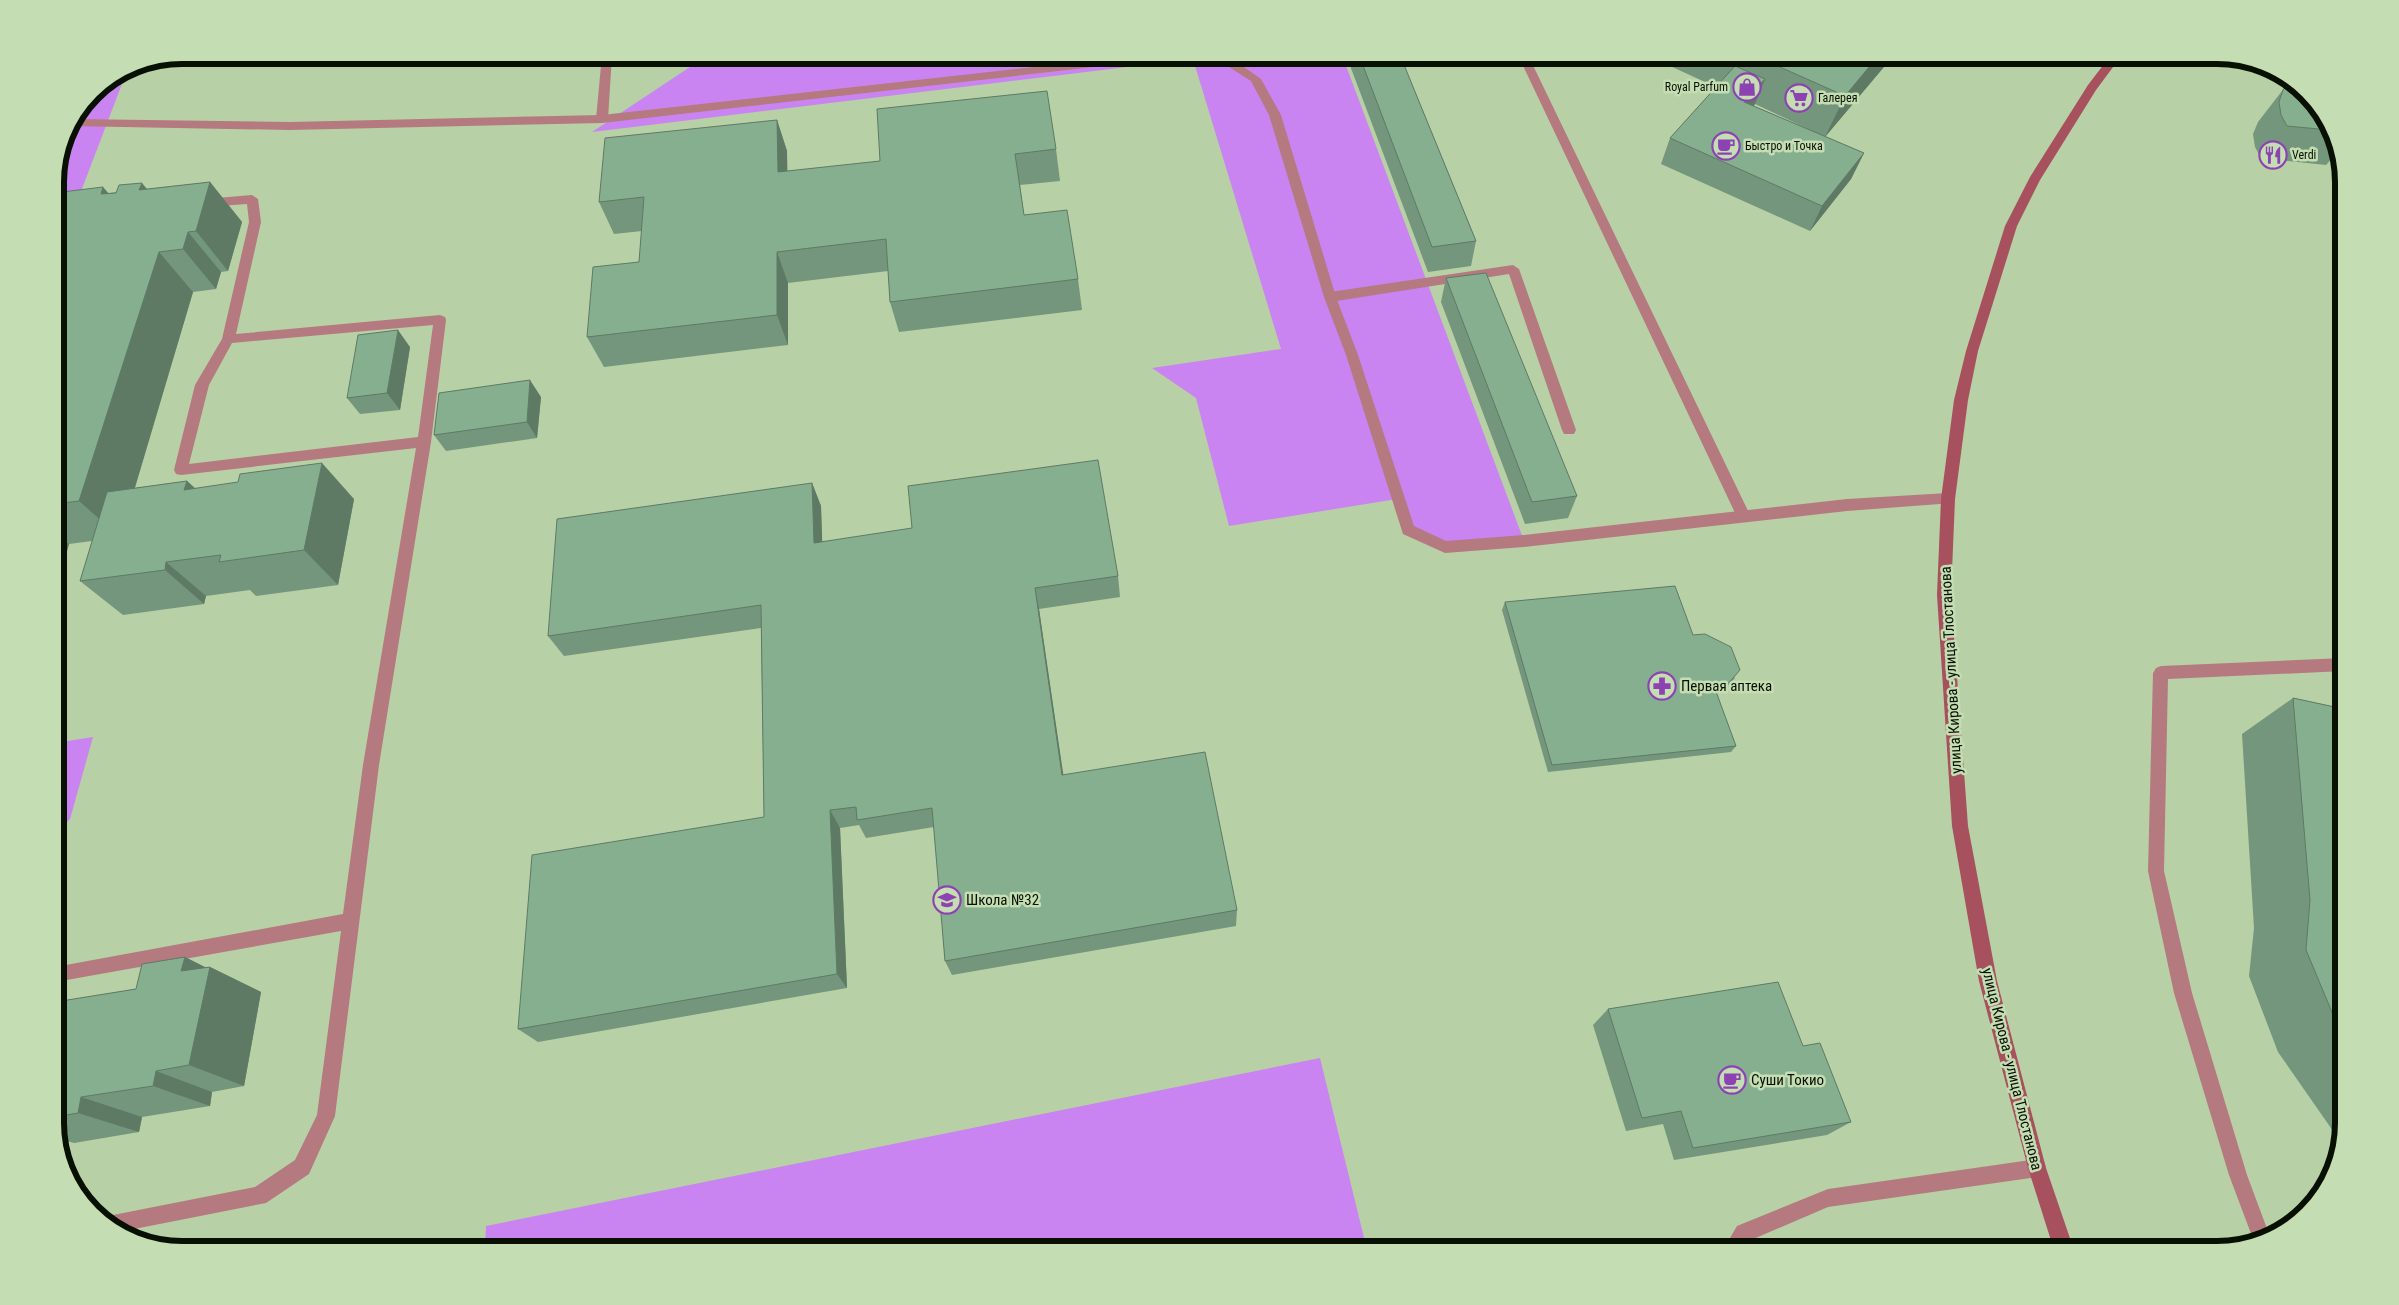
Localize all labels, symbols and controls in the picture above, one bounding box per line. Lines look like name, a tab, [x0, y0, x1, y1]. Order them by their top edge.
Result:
shop icon: Royal Parfum	[1732, 72, 1762, 102]
place label: Royal Parfum	[1665, 80, 1728, 94]
supermarket icon: Галерея	[1784, 83, 1814, 113]
place label: Галерея	[1818, 91, 1857, 105]
cafe icon: Быстро и Точка	[1711, 131, 1741, 161]
place label: Быстро и Точка	[1745, 139, 1823, 153]
restaurant icon: Verdi	[2258, 140, 2288, 170]
place label: Verdi	[2292, 148, 2316, 162]
street label: улица Кирова - улица Тлостанова	[1937, 566, 1965, 774]
pharmacy icon: Первая аптека	[1647, 671, 1677, 701]
place label: Первая аптека	[1681, 677, 1772, 695]
school or university icon: Школа №32	[932, 885, 962, 915]
place label: Школа №32	[966, 891, 1039, 909]
street label: улица Кирова - улица Тлостанова	[1978, 966, 2046, 1172]
cafe icon: Суши Токио	[1717, 1065, 1747, 1095]
place label: Суши Токио	[1751, 1071, 1824, 1089]

